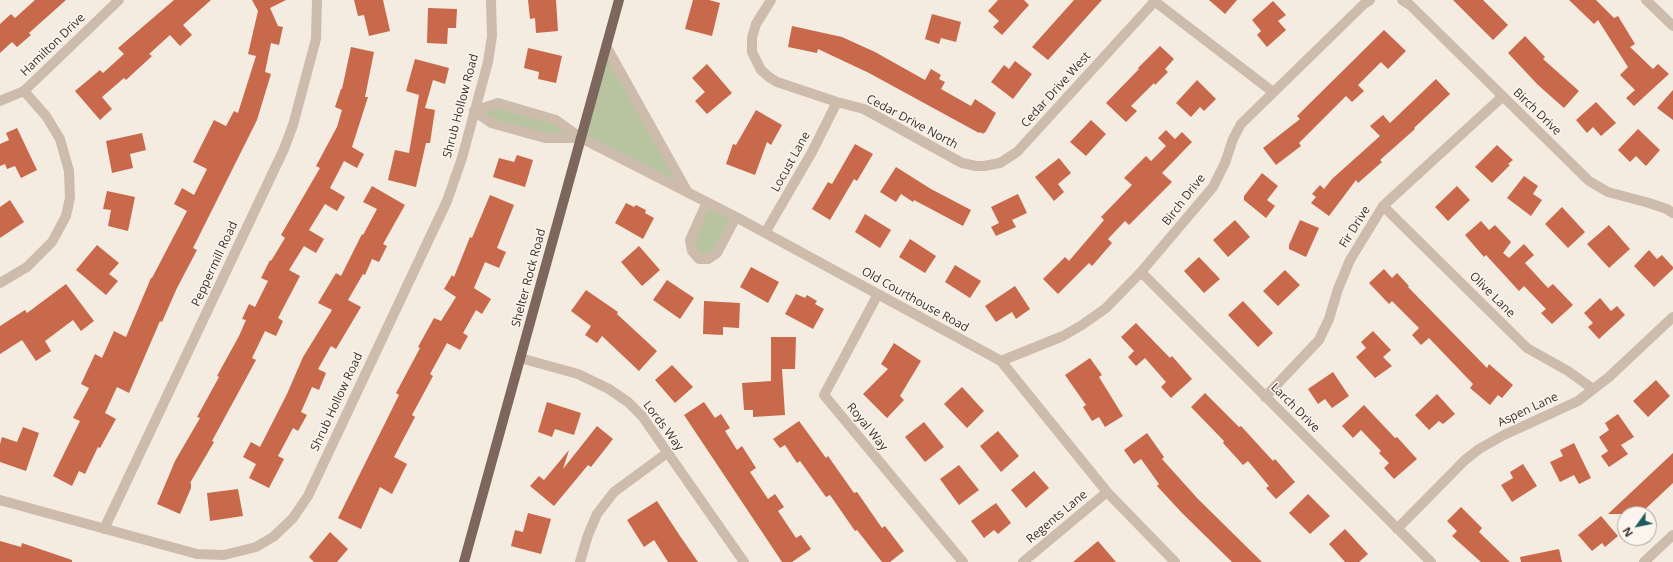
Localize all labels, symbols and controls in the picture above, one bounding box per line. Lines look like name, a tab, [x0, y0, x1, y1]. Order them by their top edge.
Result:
street label: Hamilton Drive	[18, 11, 88, 79]
street label: Cedar Drive West	[1018, 49, 1094, 131]
street label: Shrub Hollow Road	[440, 52, 482, 160]
street label: Birch Drive	[1510, 86, 1564, 138]
street label: Cedar Drive North	[864, 92, 960, 152]
street label: Locust Lane	[769, 129, 813, 195]
street label: Birch Drive	[1159, 171, 1209, 229]
street label: Fir Drive	[1337, 203, 1373, 251]
street label: Peppermill Road	[189, 219, 241, 309]
street label: Shelter Rock Road	[509, 227, 549, 329]
street label: Old Courthouse Road	[859, 265, 971, 335]
street label: Olive Lane	[1466, 269, 1518, 321]
street label: Shrub Hollow Road	[308, 350, 366, 454]
street label: Larch Drive	[1267, 380, 1323, 436]
street label: Aspen Lane	[1496, 390, 1560, 430]
street label: Lords Way	[640, 398, 686, 454]
street label: Royal Way	[843, 400, 891, 454]
street label: Regents Lane	[1024, 487, 1090, 547]
north arrow	[1617, 506, 1657, 546]
text: N	[1619, 524, 1636, 540]

